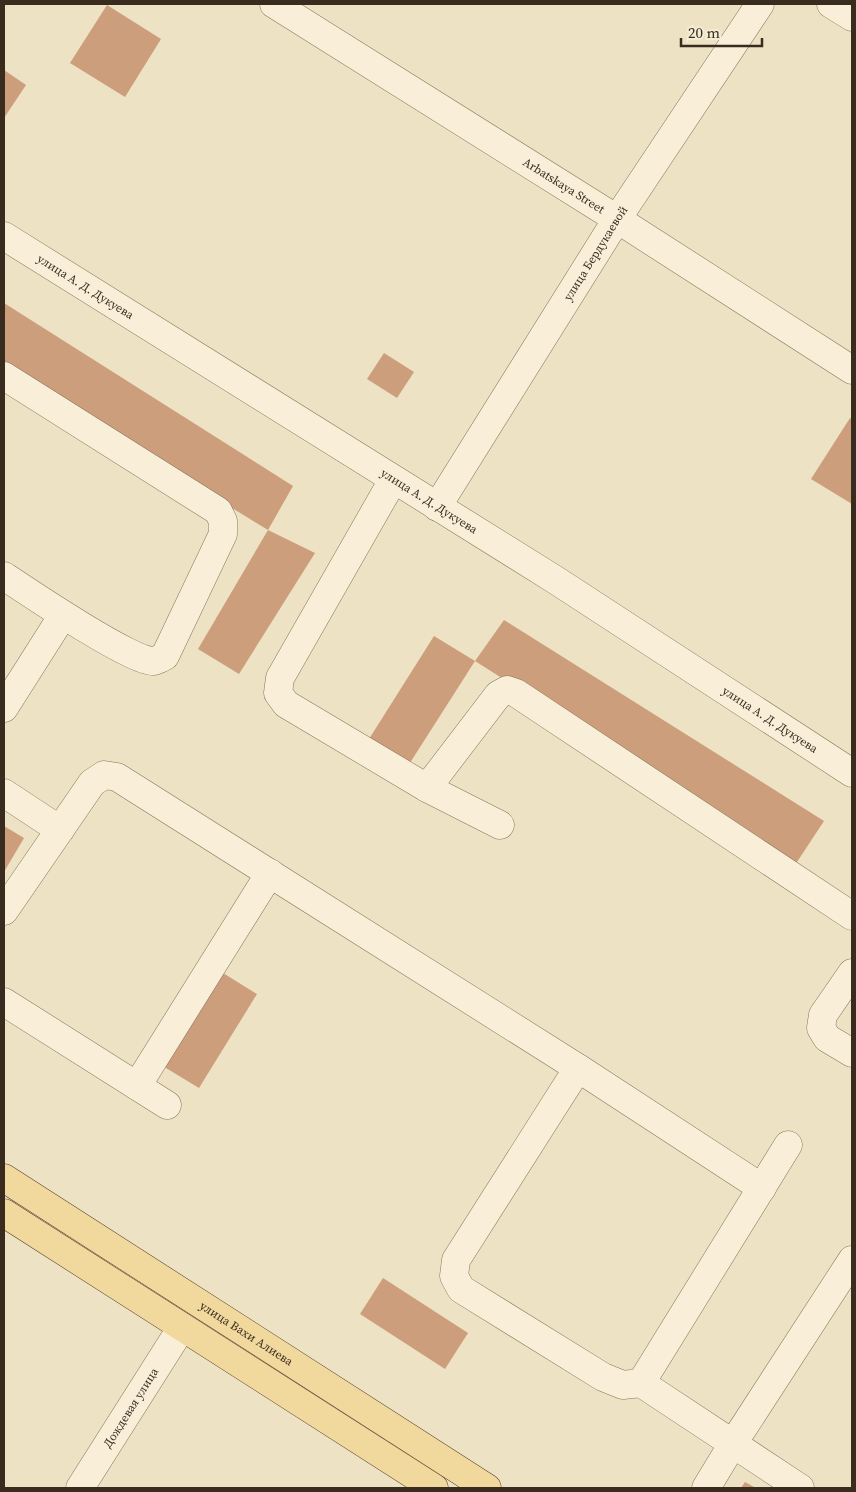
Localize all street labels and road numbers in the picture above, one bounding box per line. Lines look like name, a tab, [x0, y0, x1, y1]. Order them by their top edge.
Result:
street label: Arbatskaya Street	[520, 154, 608, 217]
street label: улица Бердукаевой	[560, 203, 631, 304]
street label: улица А. Д. Дукуева	[34, 251, 138, 323]
street label: улица А. Д. Дукуева	[378, 465, 481, 538]
street label: улица А. Д. Дукуева	[719, 683, 822, 757]
street label: улица Вахи Алиева	[197, 1298, 297, 1370]
street label: Дождевая улица	[99, 1364, 163, 1451]

